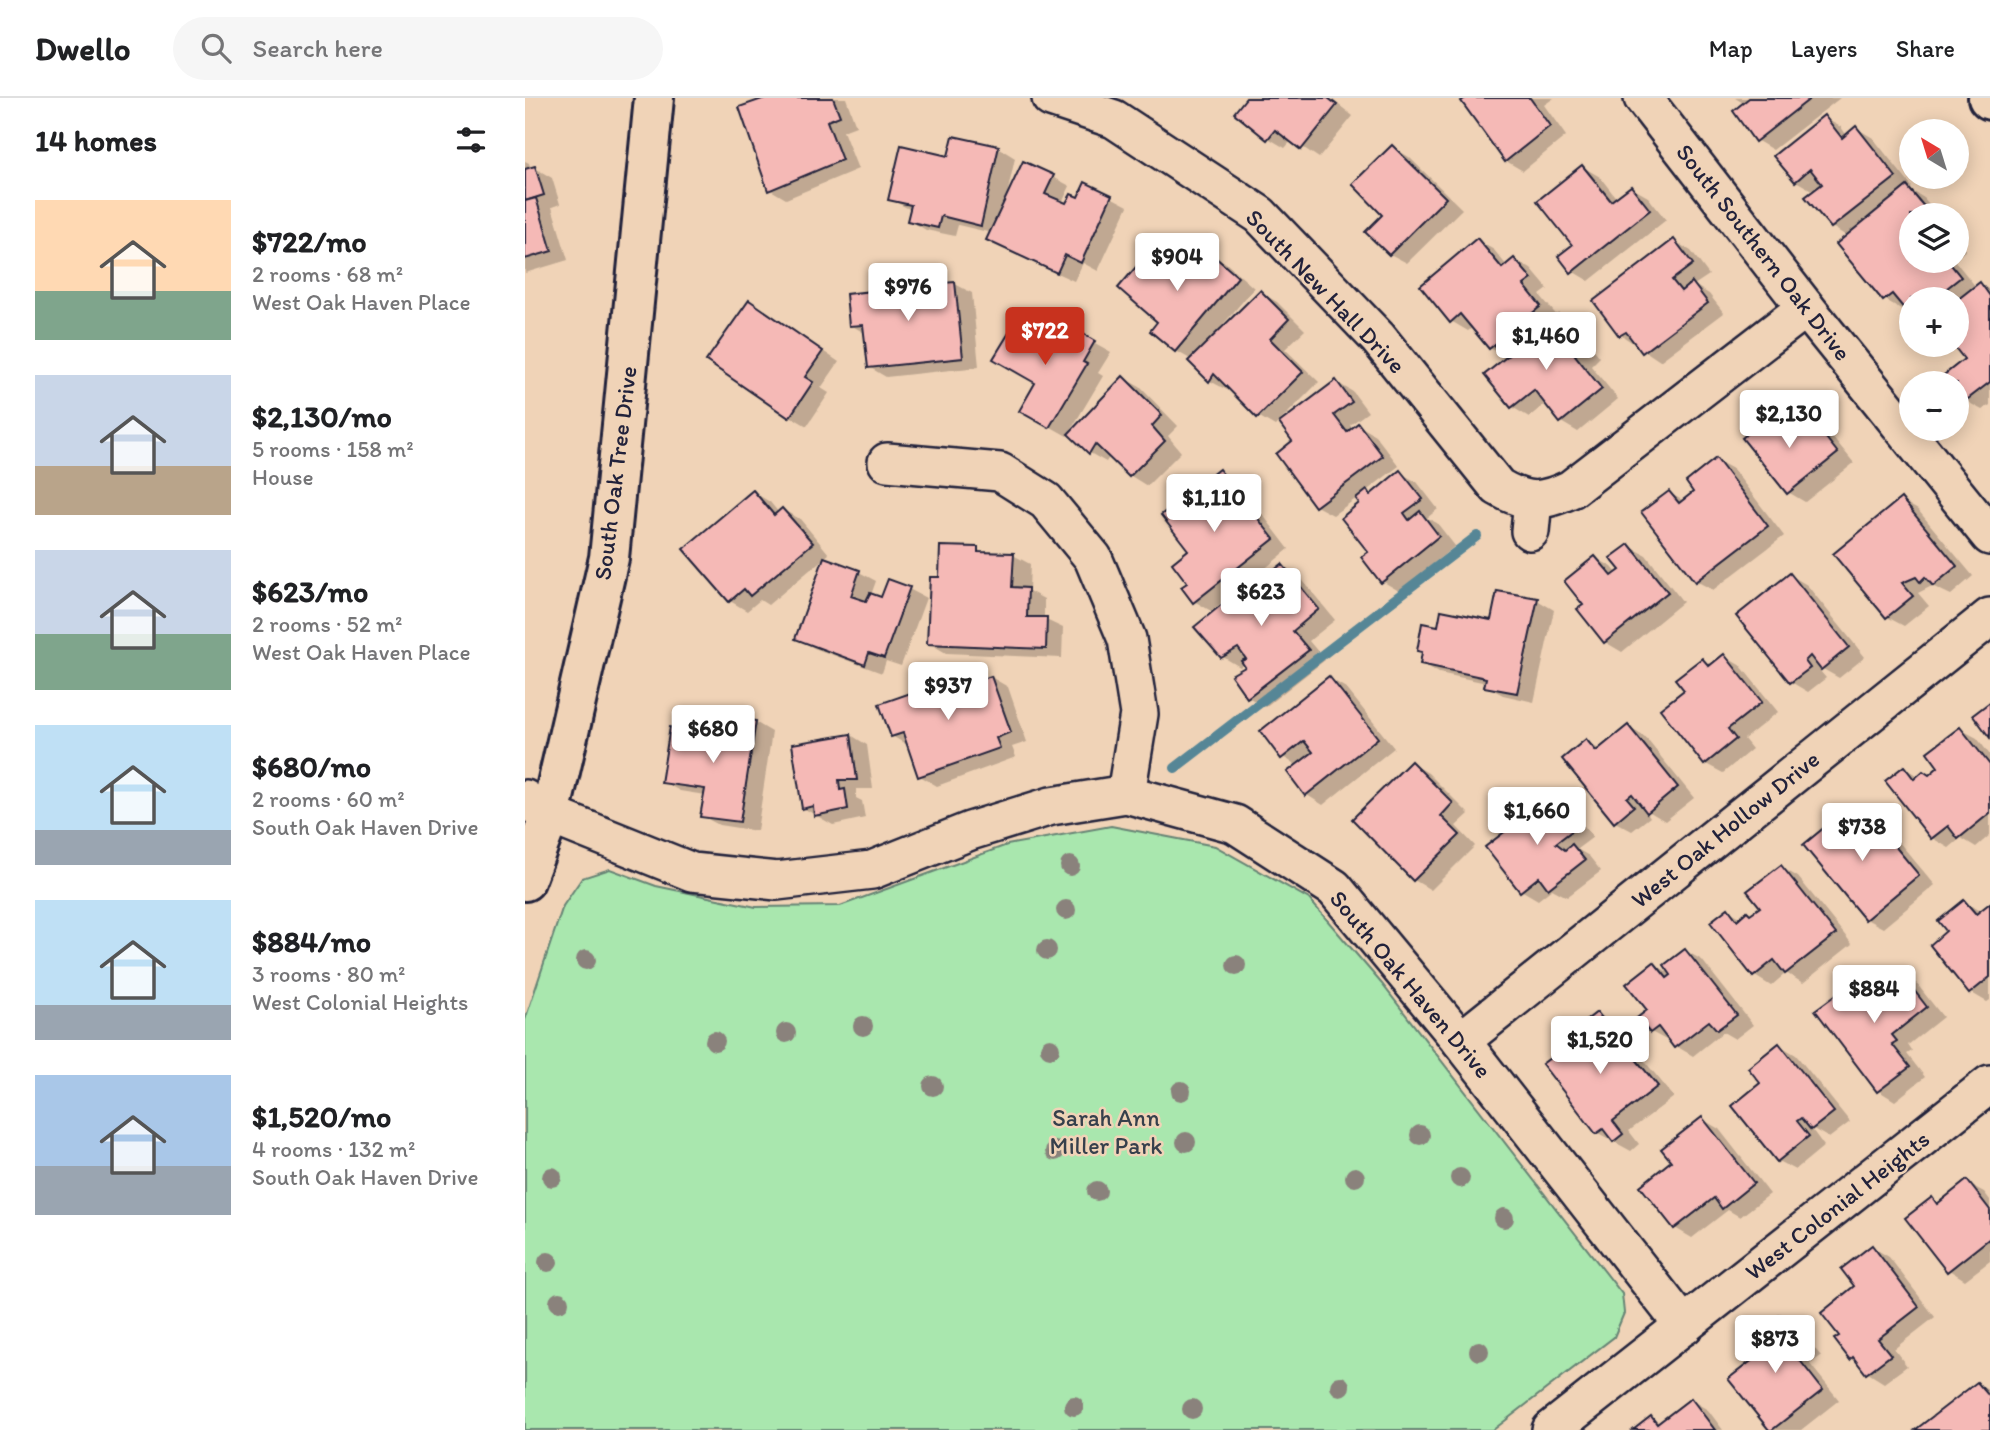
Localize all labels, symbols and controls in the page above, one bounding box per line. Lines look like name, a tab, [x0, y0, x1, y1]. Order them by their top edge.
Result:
search box	[173, 17, 663, 80]
text: Dwello	[35, 29, 131, 68]
icon: search	[197, 29, 235, 67]
text: Search here	[253, 32, 383, 64]
text: Map	[1709, 34, 1753, 63]
text: Layers	[1791, 34, 1858, 63]
text: Share	[1896, 34, 1955, 63]
north arrow	[1899, 119, 1969, 189]
map controls	[1899, 119, 1969, 441]
icon: filters	[452, 121, 490, 159]
text: 14 homes	[35, 122, 157, 159]
street label: South Southern Oak Drive	[1670, 138, 1858, 366]
street label: South New Hall Drive	[1240, 203, 1412, 379]
button: layers	[1899, 203, 1969, 273]
text: $722/mo	[252, 223, 367, 260]
icon: home	[91, 228, 175, 312]
pin: $904	[1136, 234, 1218, 293]
text: $904	[1151, 242, 1203, 270]
text: 2 rooms · 68 m²	[252, 260, 403, 288]
pin: $976	[867, 264, 949, 323]
text: $976	[884, 272, 932, 300]
button: +	[1899, 287, 1969, 357]
text: West Oak Haven Place	[252, 288, 471, 316]
pin: $722	[1004, 308, 1086, 367]
pin: $1,460	[1489, 313, 1603, 372]
text: $722	[1021, 316, 1069, 344]
text: $1,460	[1512, 321, 1580, 349]
street label: South Oak Tree Drive	[587, 364, 643, 582]
button: −	[1899, 371, 1969, 441]
pin: $2,130	[1732, 390, 1846, 450]
text: $2,130/mo	[252, 398, 392, 435]
text: $2,130	[1756, 399, 1822, 427]
icon: home	[91, 403, 175, 487]
text: 5 rooms · 158 m²	[252, 435, 414, 463]
text: House	[252, 463, 314, 491]
pin: $1,110	[1157, 474, 1271, 534]
text: $1,110	[1182, 483, 1246, 511]
pin: $623	[1220, 568, 1302, 628]
text: $623/mo	[252, 573, 368, 610]
text: $623	[1237, 577, 1285, 605]
icon: home	[91, 578, 175, 662]
text: 2 rooms · 52 m²	[252, 610, 402, 638]
text: West Oak Haven Place	[252, 638, 471, 666]
pin: $937	[907, 662, 989, 722]
text: $937	[924, 671, 972, 699]
pin: $680	[672, 706, 754, 765]
text: $680	[688, 714, 738, 742]
street label: West Oak Hollow Drive	[1625, 744, 1825, 914]
text: $680/mo	[252, 748, 371, 785]
icon: home	[91, 753, 175, 837]
text: 2 rooms · 60 m²	[252, 785, 405, 813]
pin: $1,660	[1480, 788, 1594, 847]
text: $1,660	[1504, 796, 1570, 824]
pin: $738	[1821, 804, 1903, 863]
text: $738	[1838, 812, 1886, 840]
text: South Oak Haven Drive	[252, 813, 478, 841]
street label: South Oak Haven Drive	[1324, 884, 1498, 1084]
text: $884/mo	[252, 923, 371, 960]
icon: home	[91, 928, 175, 1012]
text: 3 rooms · 80 m²	[252, 960, 406, 988]
pin: $884	[1833, 965, 1915, 1025]
text: $884	[1849, 974, 1899, 1002]
text: West Colonial Heights	[252, 988, 468, 1016]
pin: $1,520	[1543, 1016, 1657, 1076]
text: $1,520	[1567, 1025, 1633, 1053]
text: $1,520/mo	[252, 1098, 391, 1135]
icon: home	[91, 1103, 175, 1187]
park label: Sarah Ann Miller Park	[1050, 1103, 1162, 1160]
street label: West Colonial Heights	[1739, 1124, 1935, 1286]
text: 4 rooms · 132 m²	[252, 1135, 415, 1163]
text: South Oak Haven Drive	[252, 1163, 478, 1191]
pin: $873	[1734, 1316, 1816, 1375]
text: $873	[1751, 1324, 1799, 1352]

